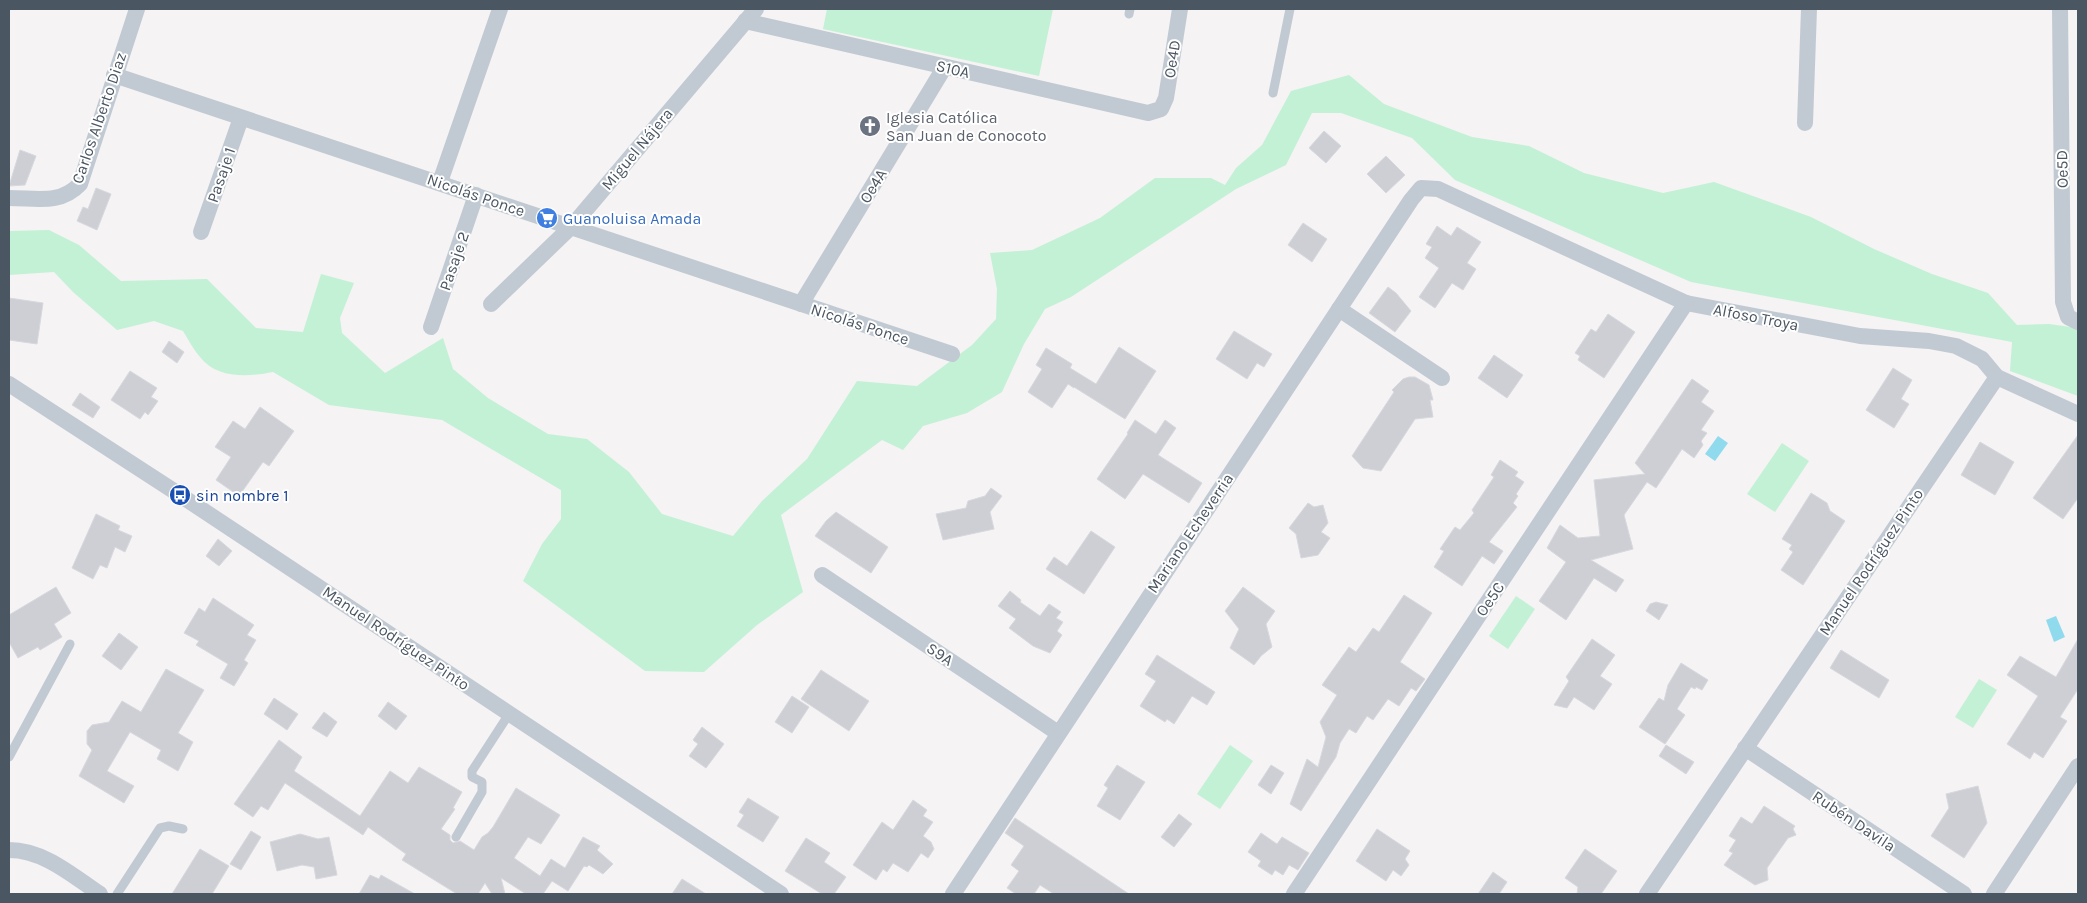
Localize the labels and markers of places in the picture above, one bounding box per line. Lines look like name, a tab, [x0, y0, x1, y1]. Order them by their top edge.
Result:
place label: Iglesia Católica San Juan de Conocoto	[886, 108, 1047, 145]
church icon: Iglesia Católica San Juan de Conocoto	[858, 114, 882, 138]
supermarket icon: Guanoluisa Amada	[535, 206, 559, 230]
place label: Guanoluisa Amada	[563, 209, 701, 228]
bus stop icon: sin nombre 1	[168, 483, 192, 507]
place label: sin nombre 1	[196, 486, 289, 505]

